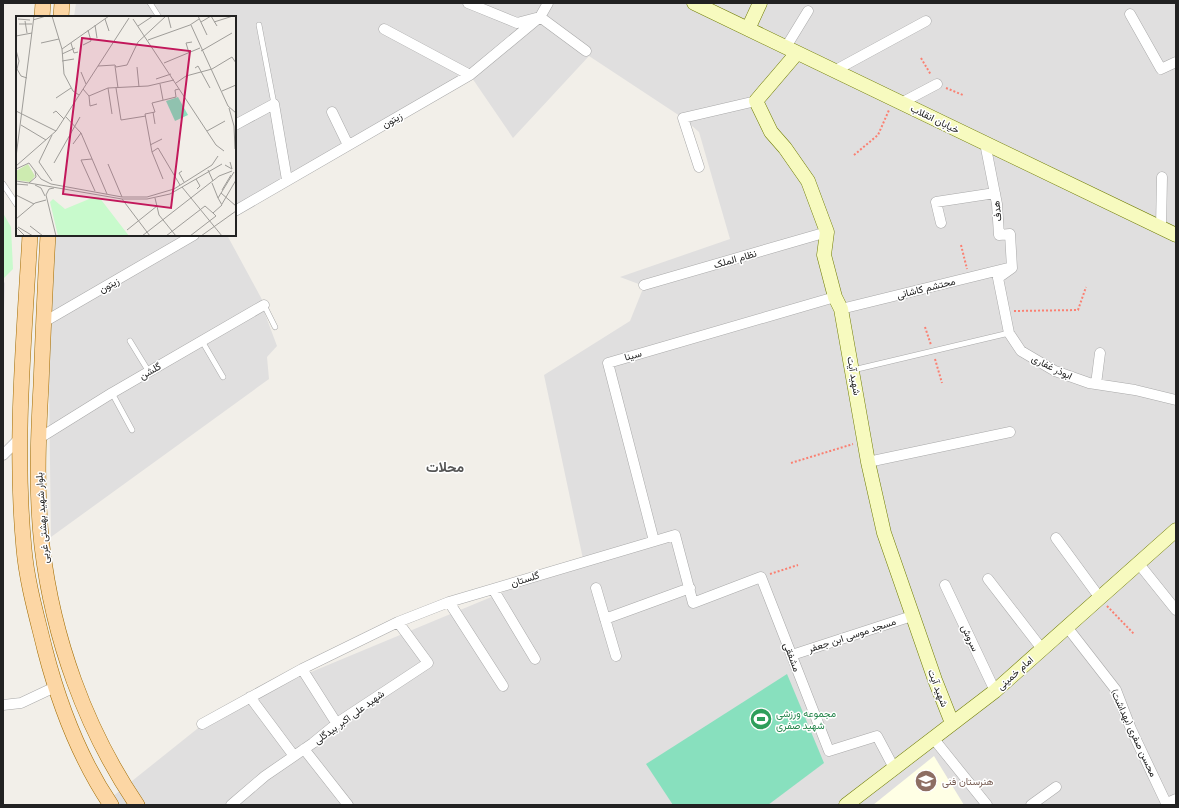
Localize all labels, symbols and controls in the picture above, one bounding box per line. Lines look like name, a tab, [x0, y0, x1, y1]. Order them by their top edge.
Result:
inset map	[16, 16, 236, 236]
street label: خیابان انقلاب	[908, 102, 961, 137]
street label: زیتون	[380, 110, 404, 131]
street label: هدف	[990, 200, 1004, 222]
street label: نظام الملک	[712, 248, 758, 271]
street label: زیتون	[97, 275, 121, 296]
street label: محتشم کاشانی	[896, 275, 957, 302]
street label: سینا	[623, 347, 643, 364]
street label: ابوذر غفاری	[1029, 352, 1074, 382]
street label: شهید آیت	[844, 356, 863, 396]
street label: گلشن	[137, 360, 164, 382]
district label: محلات	[426, 459, 465, 475]
street label: بلوار شهید بهشتی غربی	[33, 472, 52, 564]
street label: گلستان	[509, 569, 541, 589]
street label: مسجد موسی ابن جعفر	[806, 616, 898, 656]
street label: سروش	[958, 623, 981, 653]
street label: مشفقی	[781, 641, 803, 673]
street label: امام خمینی	[995, 654, 1036, 693]
street label: شهید آیت	[925, 668, 950, 709]
street label: محسن صفری (بهداشت)	[1108, 687, 1159, 779]
street label: شهید علی اکبر بیدگلی	[312, 688, 387, 747]
sports icon: مجموعه ورزشی شهید صفری	[748, 706, 774, 732]
place label: مجموعه ورزشی شهید صفری	[776, 708, 836, 732]
school or university icon: هنرستان فنی	[913, 768, 939, 794]
place label: هنرستان فنی	[942, 776, 994, 788]

